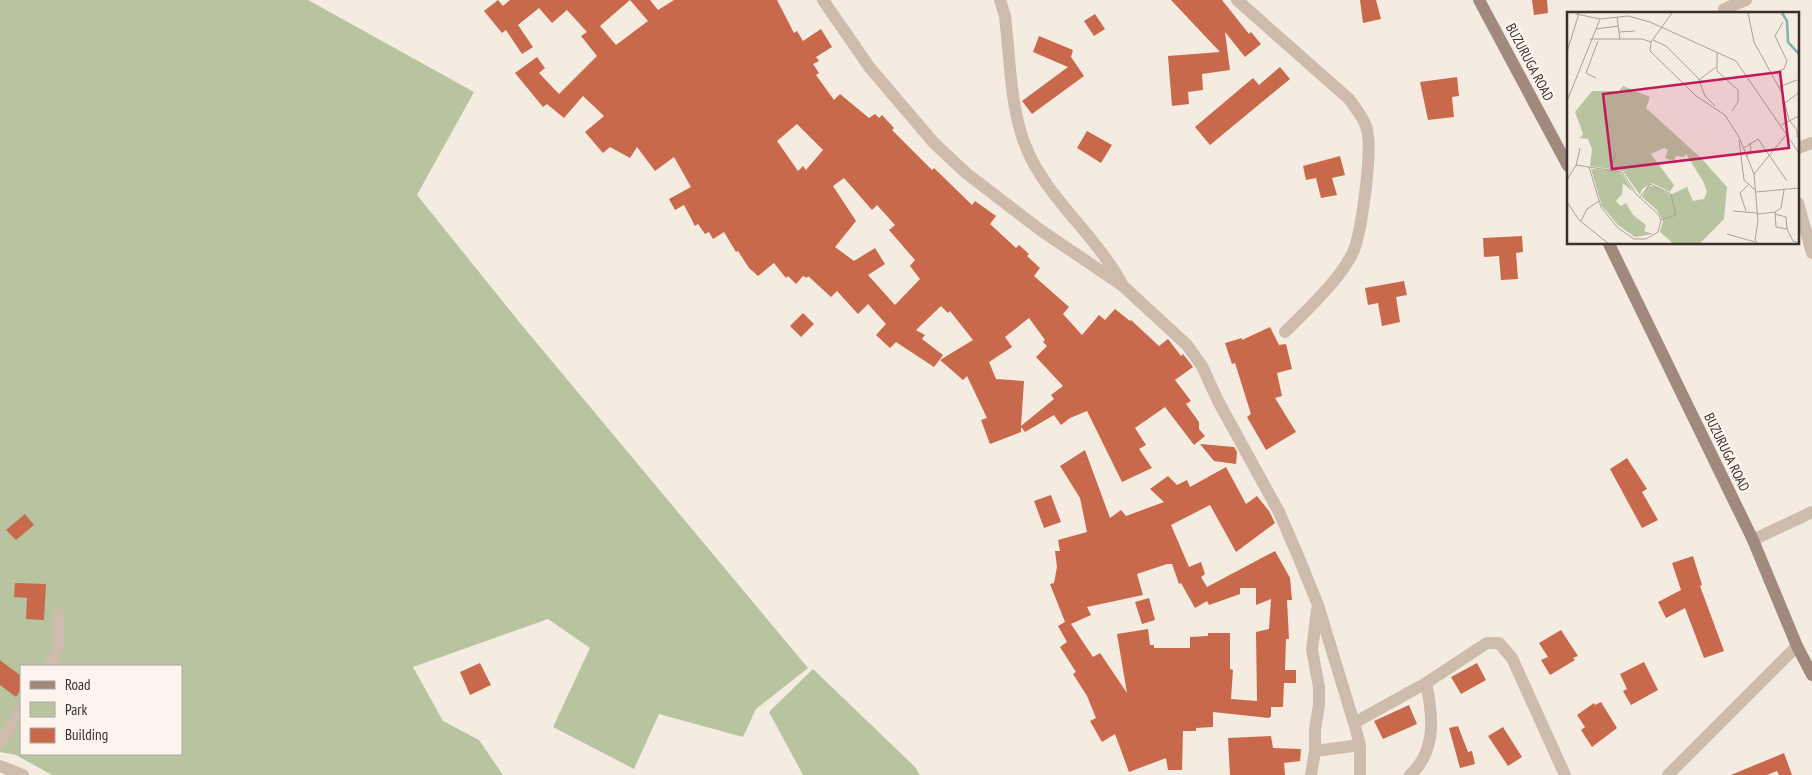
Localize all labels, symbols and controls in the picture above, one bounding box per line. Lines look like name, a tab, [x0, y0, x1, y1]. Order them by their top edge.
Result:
inset map	[1567, 12, 1800, 245]
street label: BUZURUGA ROAD	[1502, 20, 1558, 104]
street label: BUZURUGA ROAD	[1700, 410, 1754, 494]
legend	[20, 665, 182, 755]
text: Road	[65, 675, 91, 694]
text: Park	[65, 700, 87, 719]
text: Building	[65, 725, 108, 744]

